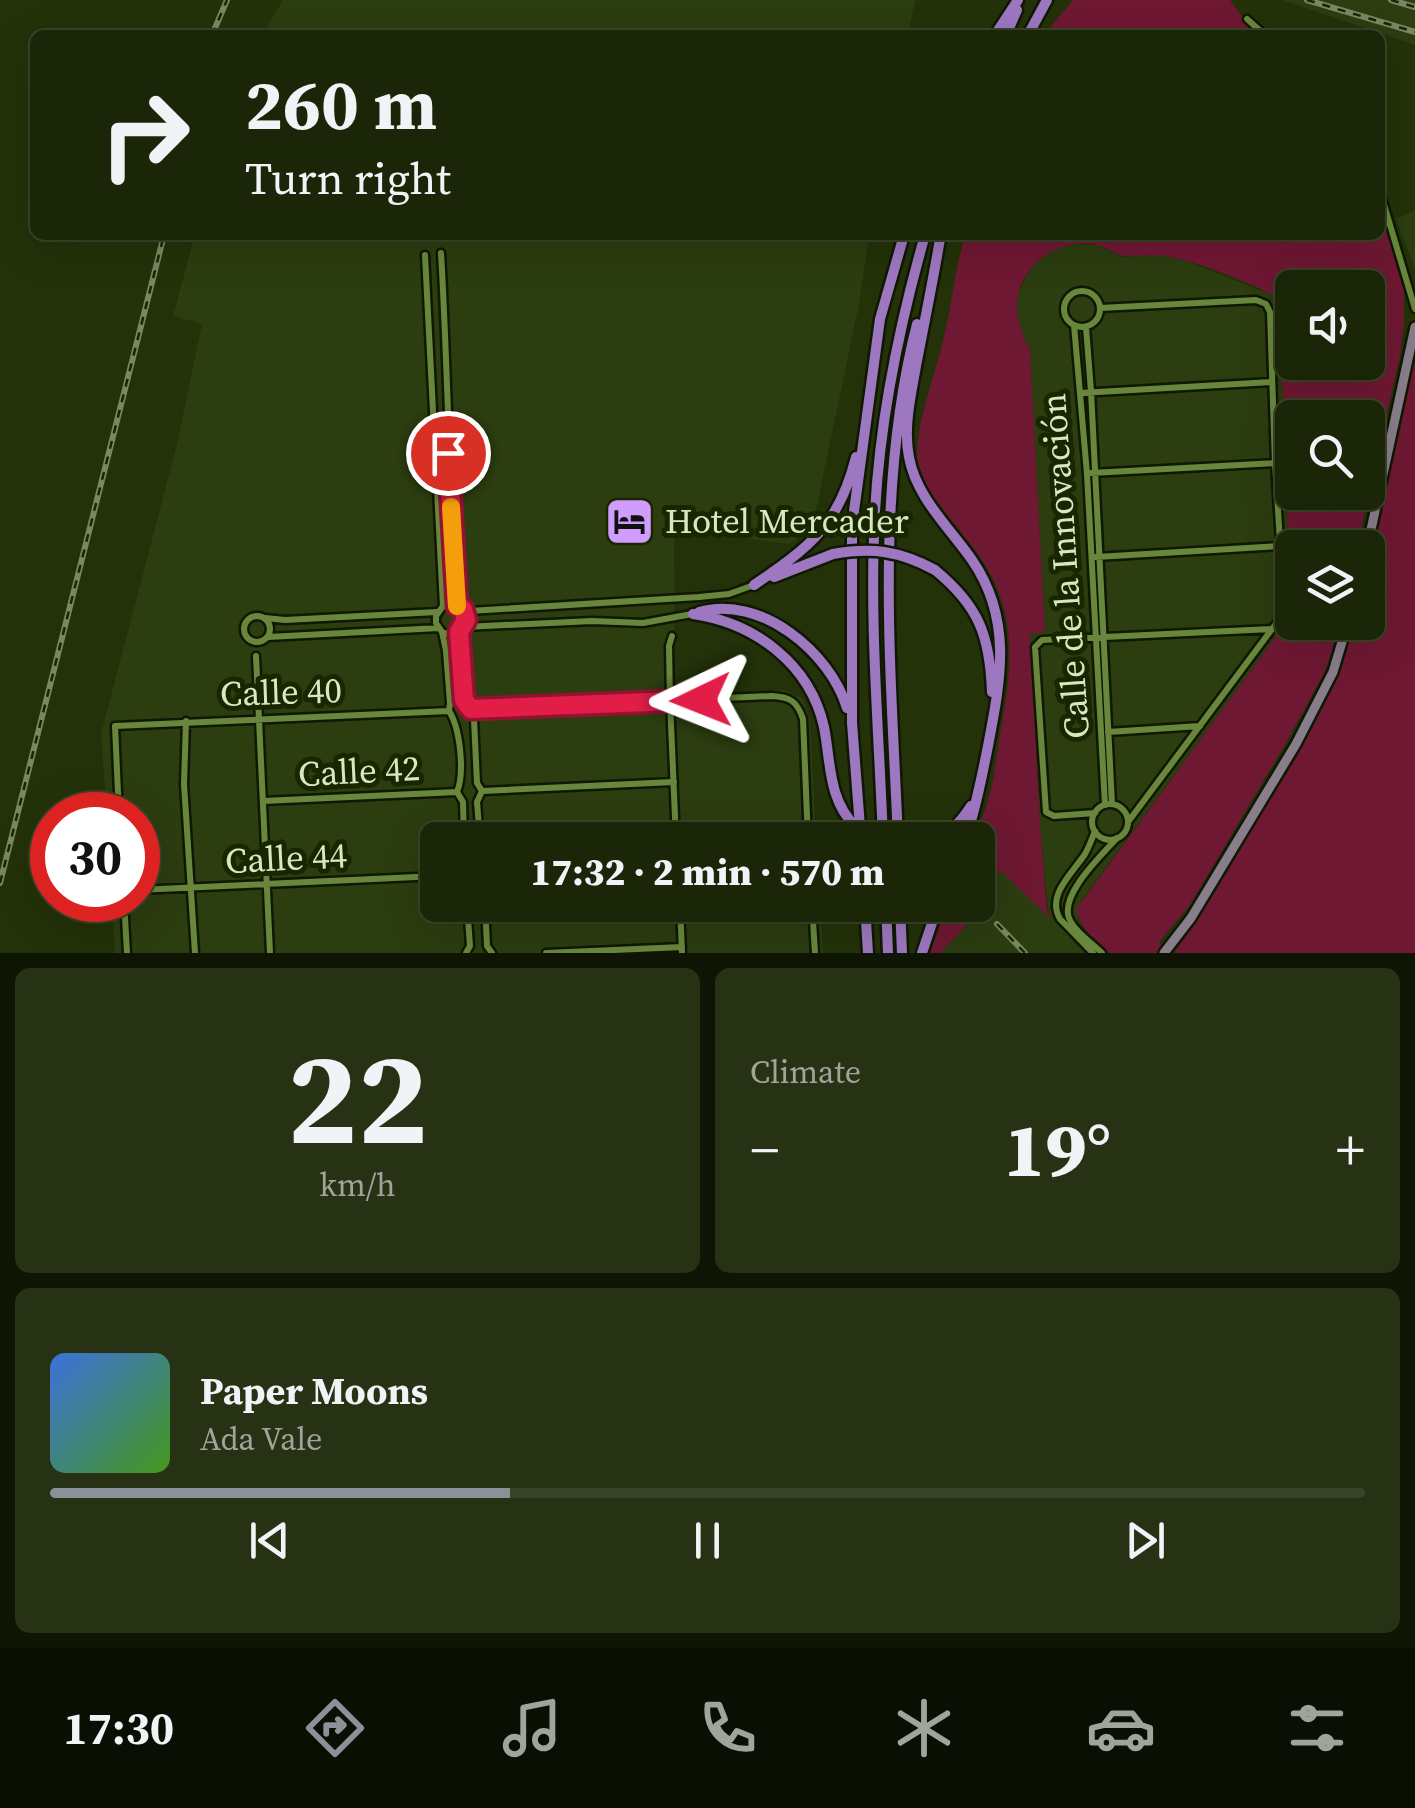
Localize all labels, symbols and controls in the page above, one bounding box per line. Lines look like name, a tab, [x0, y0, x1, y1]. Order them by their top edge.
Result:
text: 260 m	[245, 56, 437, 152]
icon: right	[80, 70, 210, 200]
text: Turn right	[245, 147, 451, 209]
map controls	[1275, 270, 1385, 640]
button: sound	[1275, 270, 1385, 380]
street label: Calle de la Innovación	[1029, 392, 1101, 740]
button: search	[1275, 400, 1385, 510]
pin	[406, 411, 491, 496]
icon: arrive	[421, 426, 476, 481]
hotel icon: Hotel Mercader	[604, 495, 656, 547]
place label: Hotel Mercader	[665, 497, 909, 545]
button: layers	[1275, 530, 1385, 640]
position arrow	[649, 648, 753, 752]
street label: Calle 40	[219, 666, 343, 718]
street label: Calle 42	[297, 744, 421, 798]
speed limit sign: 30	[30, 792, 160, 922]
street label: Calle 44	[224, 831, 348, 885]
text: 17:32 · 2 min · 570 m	[530, 846, 885, 898]
text: 22	[287, 1008, 428, 1187]
text: Climate	[750, 1050, 861, 1094]
text: 19°	[1004, 1098, 1111, 1201]
text: −	[750, 1112, 779, 1187]
text: +	[1336, 1112, 1365, 1187]
text: km/h	[319, 1163, 396, 1207]
text: Paper Moons	[200, 1365, 428, 1417]
text: Ada Vale	[200, 1417, 322, 1461]
icon: previous	[242, 1513, 297, 1568]
icon: pause	[680, 1513, 735, 1568]
icon: next	[1118, 1513, 1173, 1568]
icon: directions	[300, 1693, 370, 1763]
icon: music	[497, 1693, 567, 1763]
icon: phone	[693, 1693, 763, 1763]
icon: climate	[889, 1693, 959, 1763]
icon: car	[1086, 1693, 1156, 1763]
icon: filters	[1282, 1693, 1352, 1763]
text: 17:30	[63, 1697, 174, 1759]

